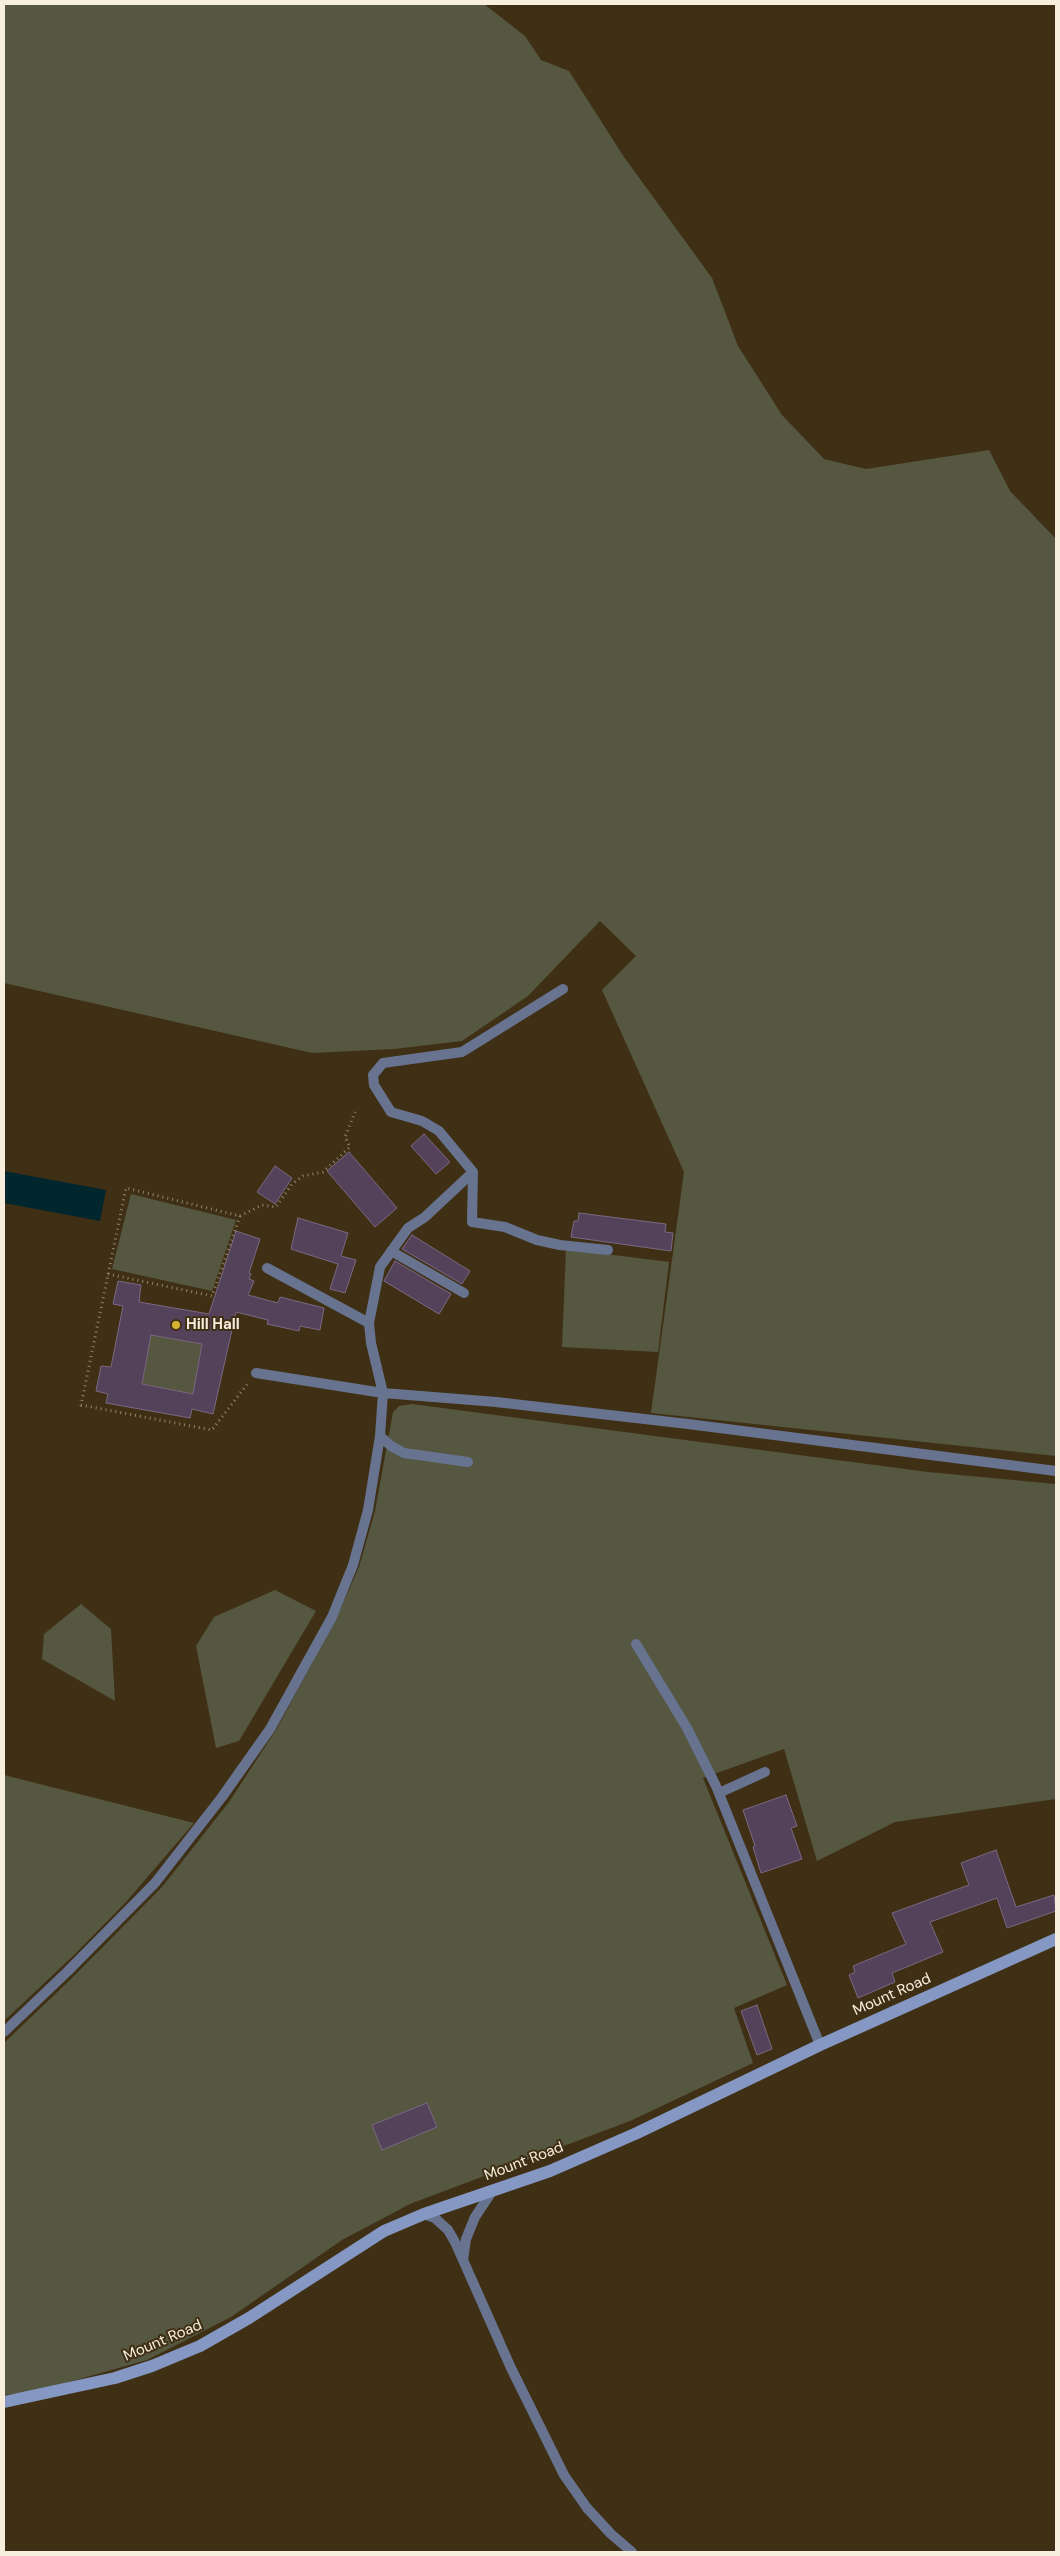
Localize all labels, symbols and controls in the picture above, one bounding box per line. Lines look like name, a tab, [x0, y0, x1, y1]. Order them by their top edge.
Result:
place label: Hill Hall	[186, 1316, 240, 1334]
marker: Hill Hall	[170, 1319, 182, 1331]
street label: Mount Road	[850, 1970, 934, 2020]
street label: Mount Road	[482, 2139, 566, 2185]
street label: Mount Road	[121, 2316, 205, 2366]

